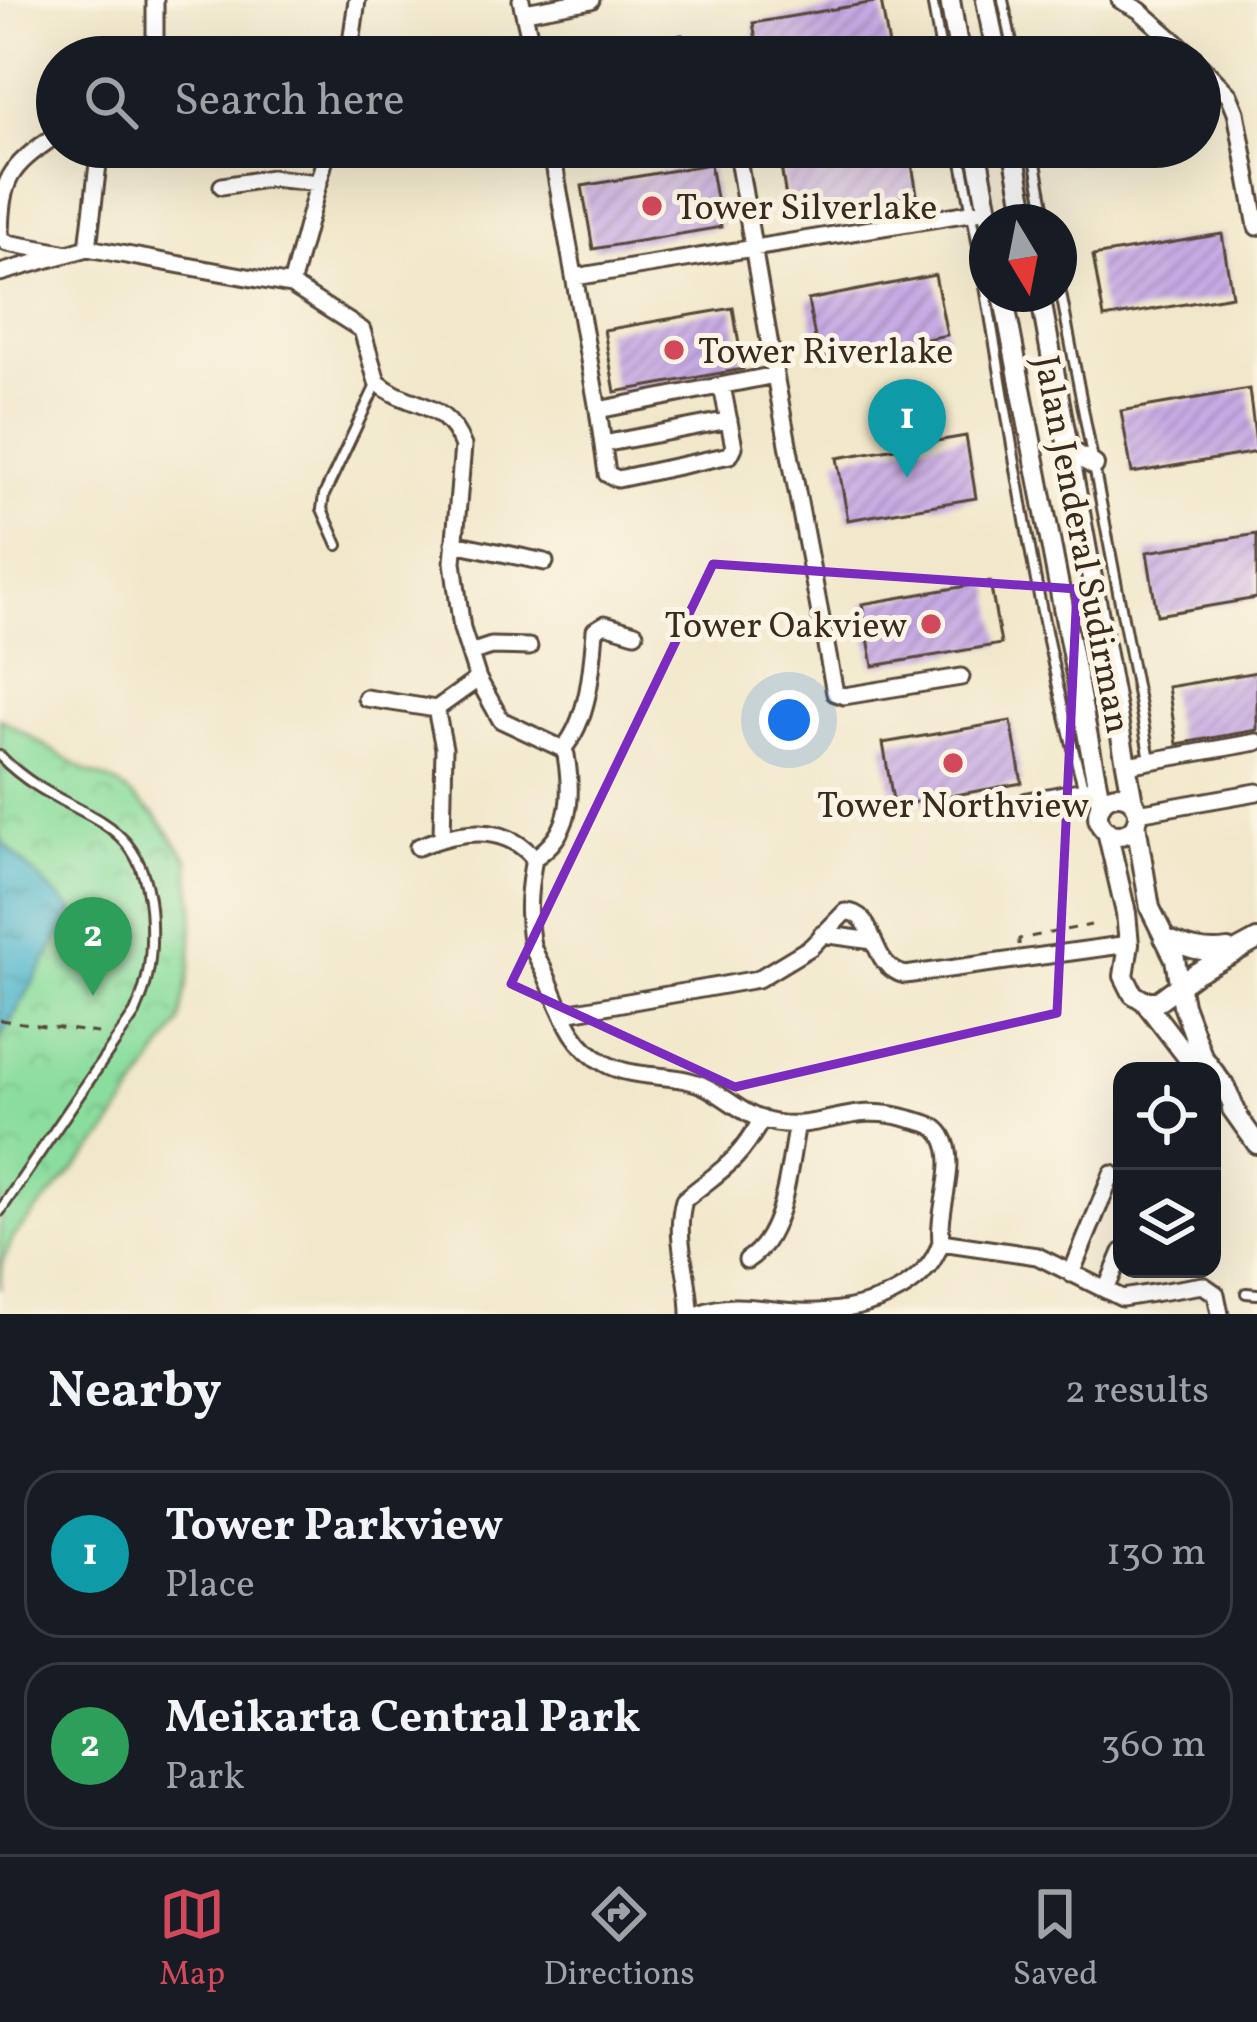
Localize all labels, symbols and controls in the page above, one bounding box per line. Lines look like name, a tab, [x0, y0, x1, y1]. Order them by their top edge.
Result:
search box	[36, 36, 1221, 168]
icon: search	[78, 69, 144, 135]
text: Search here	[174, 71, 405, 134]
place label: Tower Silverlake	[676, 185, 937, 235]
marker: Tower Silverlake	[639, 193, 665, 219]
north arrow	[969, 204, 1077, 312]
place label: Tower Riverlake	[698, 329, 953, 379]
marker: Tower Riverlake	[661, 337, 687, 363]
street label: Jalan Jenderal Sudirman	[1019, 352, 1141, 738]
pin: 1	[868, 379, 946, 478]
place label: Tower Oakview	[665, 603, 907, 653]
marker: Tower Oakview	[918, 611, 944, 637]
your location	[759, 690, 819, 750]
marker: Tower Northview	[940, 750, 966, 776]
place label: Tower Northview	[817, 783, 1089, 833]
pin: 2	[54, 897, 132, 996]
map controls	[1113, 1062, 1221, 1278]
button: locate	[1113, 1062, 1221, 1170]
button: layers	[1113, 1170, 1221, 1278]
text: Nearby	[48, 1357, 222, 1428]
text: 2 results	[1065, 1365, 1209, 1419]
text: Tower Parkview	[165, 1496, 503, 1559]
text: 1	[82, 1527, 98, 1581]
text: 130 m	[1106, 1527, 1206, 1581]
text: Place	[165, 1559, 255, 1613]
text: Meikarta Central Park	[165, 1688, 641, 1751]
text: 2	[80, 1719, 100, 1773]
text: 360 m	[1101, 1719, 1206, 1773]
text: Park	[165, 1751, 245, 1805]
tab: Map	[159, 1881, 225, 1999]
tab: Directions	[543, 1881, 695, 1999]
tab: Saved	[1013, 1881, 1098, 1999]

